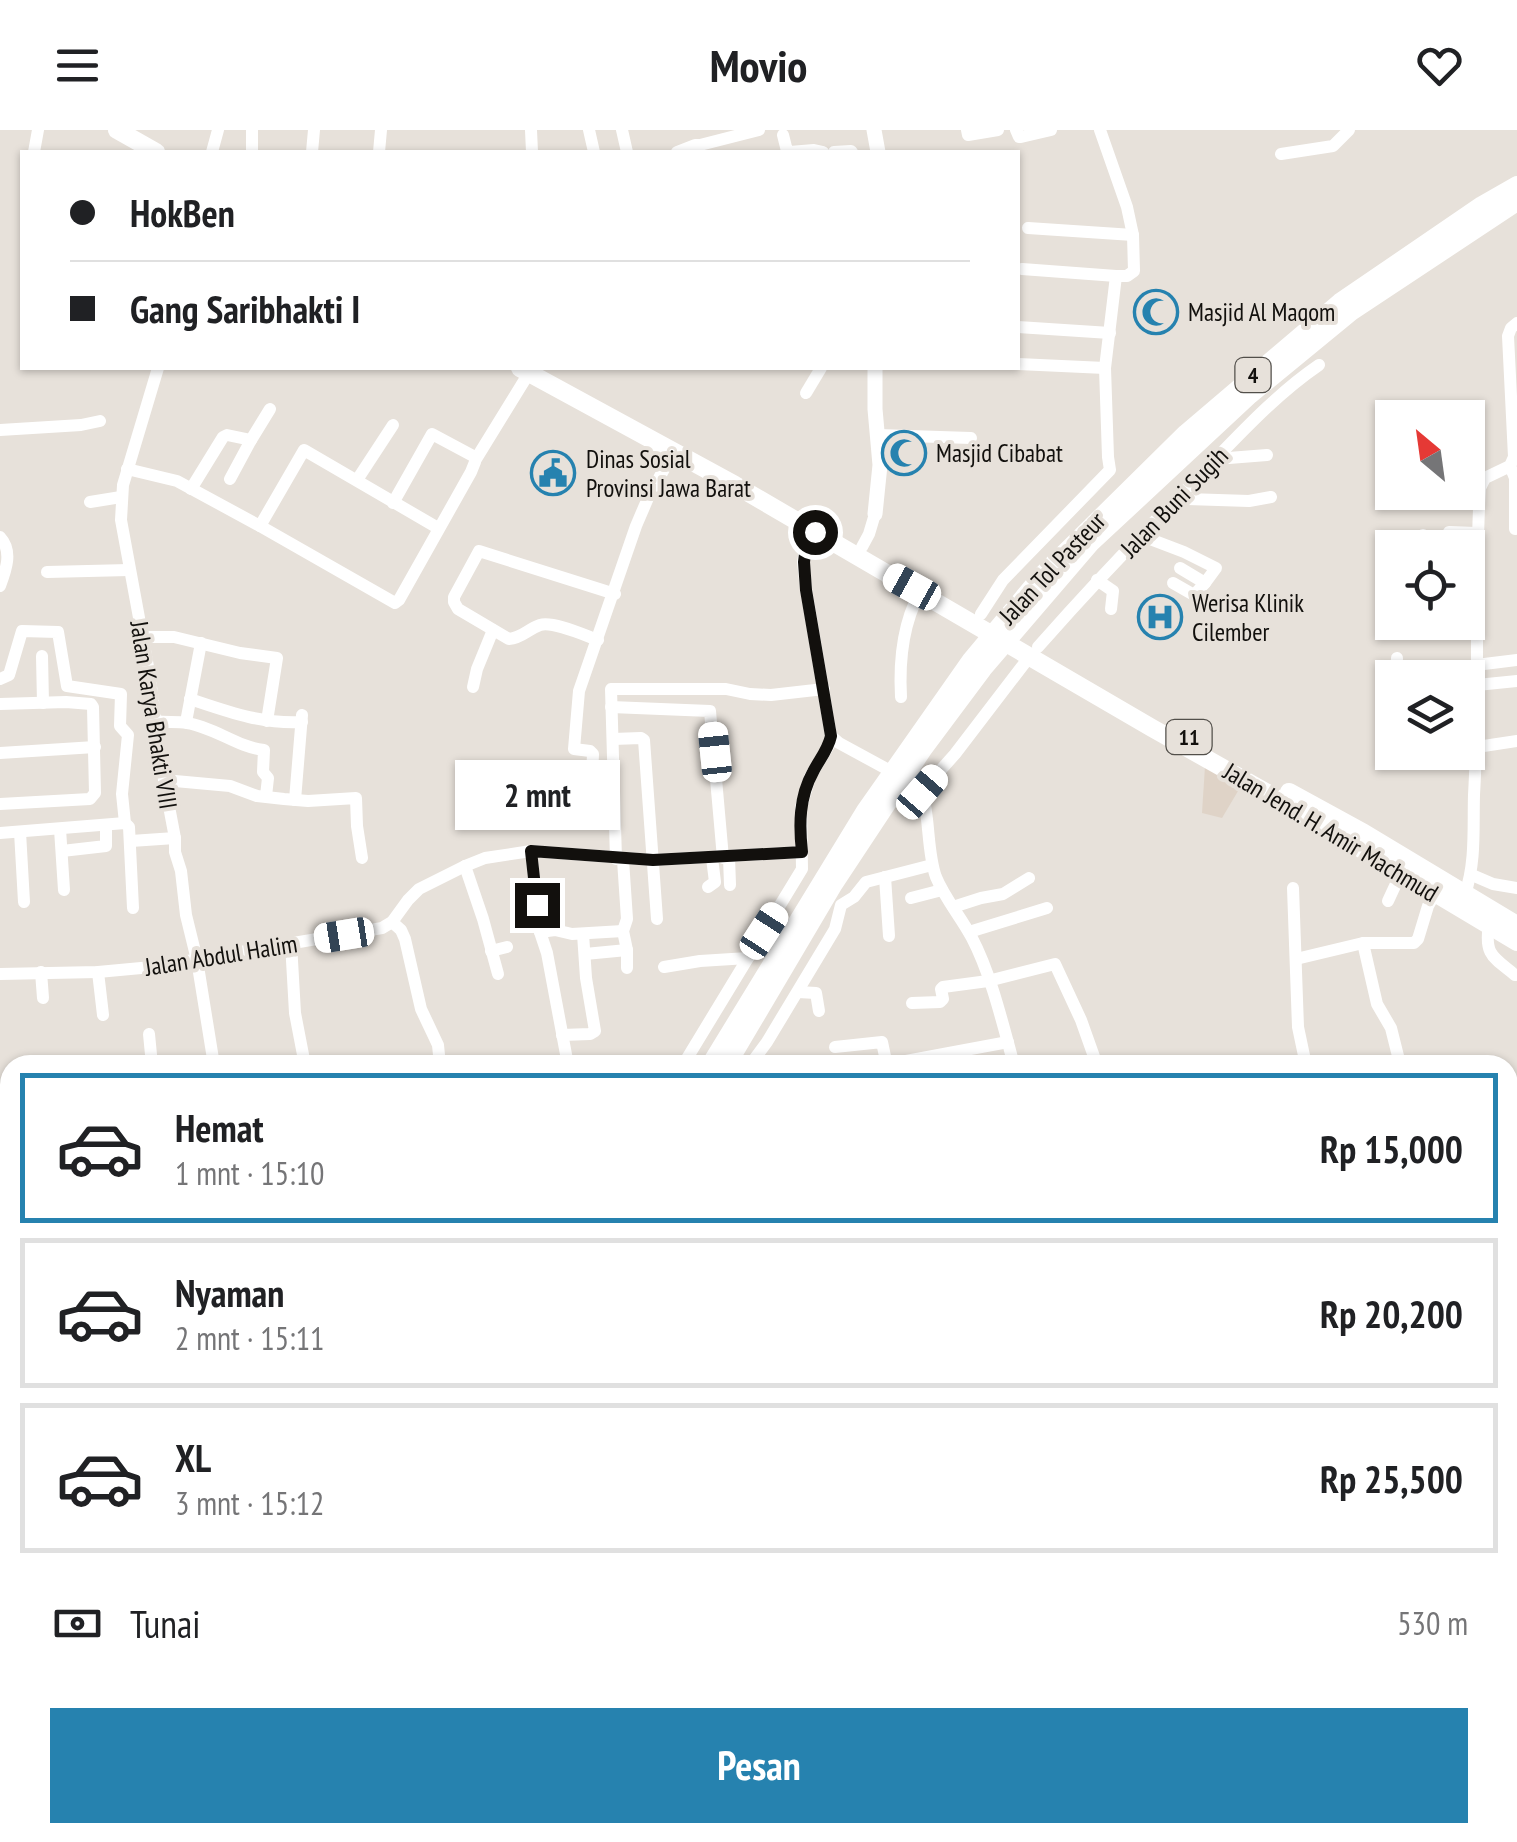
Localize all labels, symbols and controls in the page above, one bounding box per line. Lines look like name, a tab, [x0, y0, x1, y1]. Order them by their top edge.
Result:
text: Movio	[710, 36, 807, 94]
icon: menu	[50, 38, 105, 93]
icon: heart	[1412, 38, 1467, 93]
text: HokBen	[130, 188, 235, 237]
text: Gang Saribhakti I	[130, 284, 360, 333]
mosque icon: Masjid Al Maqom	[1133, 289, 1179, 335]
place label: Masjid Al Maqom	[1188, 296, 1335, 328]
road number: 4	[1236, 358, 1270, 392]
north arrow	[1375, 400, 1485, 510]
map controls	[1375, 400, 1485, 770]
mosque icon: Masjid Cibabat	[881, 430, 927, 476]
place label: Masjid Cibabat	[936, 437, 1063, 469]
street label: Jalan Buni Sugih	[1113, 440, 1235, 565]
place label: Dinas Sosial Provinsi Jawa Barat	[586, 443, 751, 504]
public building icon: Dinas Sosial Provinsi Jawa Barat	[530, 450, 576, 496]
street label: Jalan Tol Pasteur	[991, 505, 1112, 631]
route start	[793, 510, 838, 555]
button: locate	[1375, 530, 1485, 640]
car	[878, 559, 946, 615]
place label: Werisa Klinik Cilember	[1192, 587, 1304, 648]
hospital icon: Werisa Klinik Cilember	[1137, 594, 1183, 640]
street label: Jalan Karya Bhakti VIII	[123, 618, 185, 811]
button: layers	[1375, 660, 1485, 770]
road number: 11	[1166, 720, 1212, 754]
car	[697, 721, 733, 783]
street label: Jalan Jend. H. Amir Machmud	[1217, 755, 1444, 909]
callout: 2 mnt	[454, 760, 620, 830]
car	[891, 760, 953, 824]
text: 2 mnt	[504, 774, 571, 816]
route end	[515, 883, 560, 928]
car	[735, 898, 793, 964]
car	[312, 915, 376, 955]
street label: Jalan Abdul Halim	[142, 927, 299, 983]
icon: car	[55, 1103, 145, 1193]
text: Hemat	[175, 1103, 263, 1152]
text: Rp 15,000	[1320, 1124, 1463, 1173]
text: 1 mnt · 15:10	[175, 1152, 324, 1194]
icon: car	[55, 1268, 145, 1358]
text: Nyaman	[175, 1268, 284, 1317]
text: Rp 20,200	[1320, 1289, 1463, 1338]
text: 2 mnt · 15:11	[175, 1317, 324, 1359]
icon: car	[55, 1433, 145, 1523]
text: XL	[175, 1433, 211, 1482]
text: Rp 25,500	[1320, 1454, 1463, 1503]
text: 3 mnt · 15:12	[175, 1482, 324, 1524]
icon: cash	[50, 1596, 105, 1651]
text: Tunai	[130, 1599, 200, 1648]
text: 530 m	[1397, 1602, 1468, 1644]
button: Pesan	[50, 1708, 1468, 1823]

